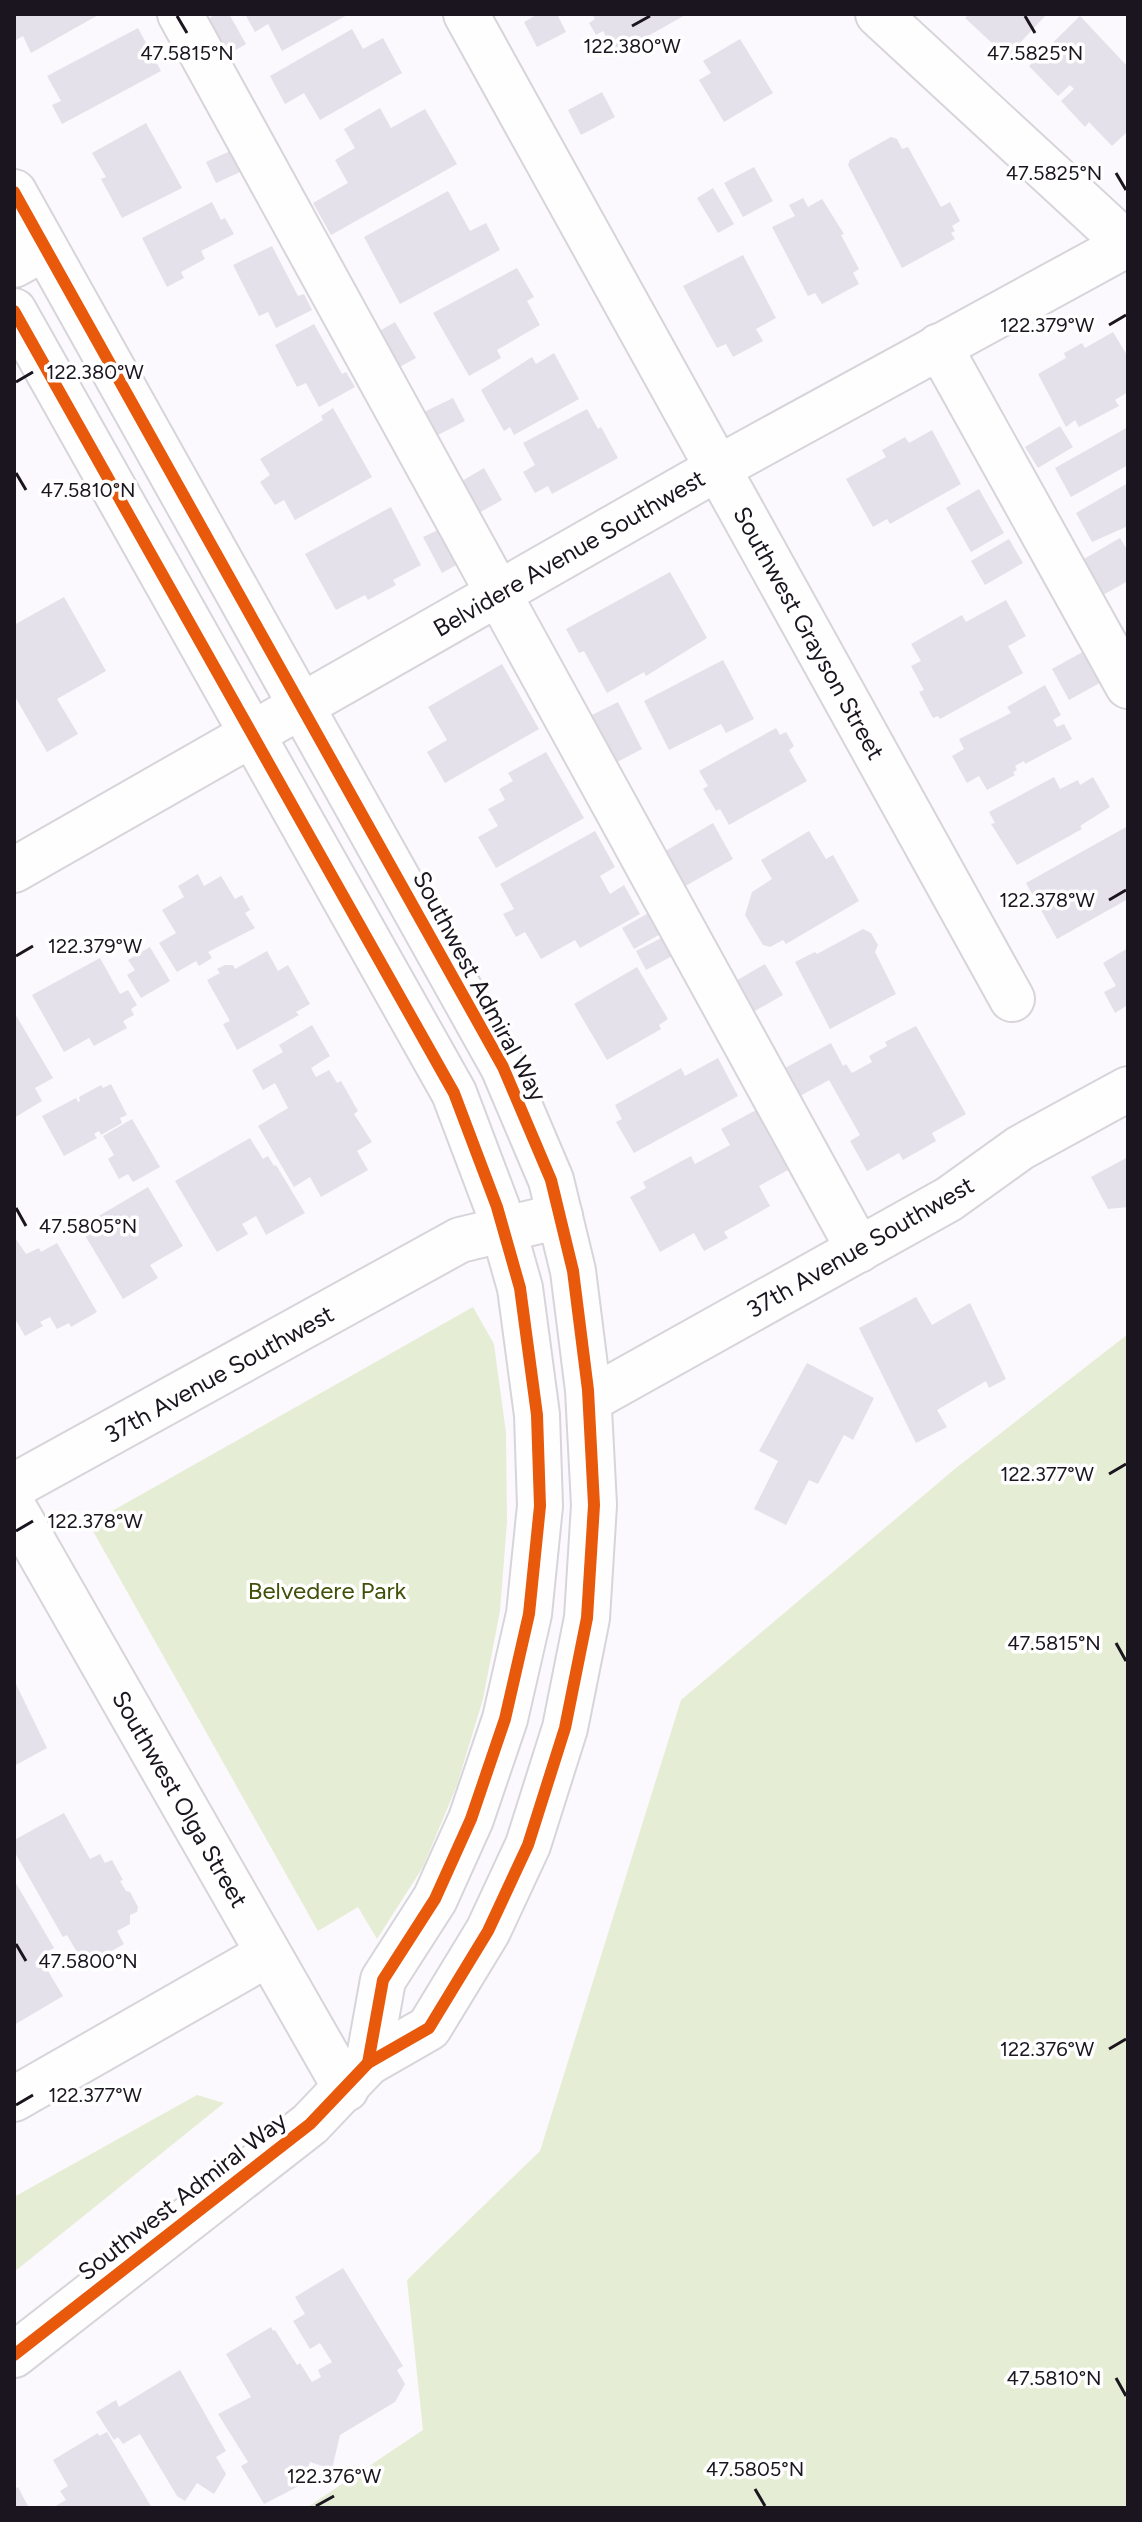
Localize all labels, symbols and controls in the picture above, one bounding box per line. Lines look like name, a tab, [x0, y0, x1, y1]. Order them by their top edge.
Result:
text: 122.380°W	[583, 34, 681, 58]
text: 47.5815°N	[140, 41, 234, 65]
text: 47.5825°N	[987, 41, 1083, 65]
text: 47.5825°N	[1006, 161, 1102, 185]
text: 122.379°W	[1000, 313, 1094, 337]
text: 122.380°W	[46, 360, 144, 384]
street label: Belvidere Avenue Southwest	[428, 463, 710, 643]
text: 47.5810°N	[40, 478, 136, 502]
street label: Southwest Grayson Street	[727, 501, 891, 765]
street label: Southwest Admiral Way	[407, 866, 553, 1106]
text: 122.378°W	[999, 888, 1095, 912]
text: 122.379°W	[48, 934, 142, 958]
street label: 37th Avenue Southwest	[741, 1170, 979, 1324]
text: 47.5805°N	[39, 1214, 137, 1238]
street label: 37th Avenue Southwest	[99, 1299, 339, 1449]
text: 122.377°W	[1000, 1462, 1094, 1486]
text: 122.378°W	[47, 1509, 143, 1533]
park label: Belvedere Park	[248, 1576, 407, 1605]
text: 47.5815°N	[1007, 1631, 1101, 1655]
street label: Southwest Olga Street	[106, 1685, 254, 1913]
text: 47.5800°N	[38, 1949, 138, 1973]
text: 122.376°W	[1000, 2037, 1094, 2061]
text: 122.377°W	[48, 2083, 142, 2107]
street label: Southwest Admiral Way	[72, 2105, 292, 2286]
text: 47.5810°N	[1006, 2366, 1102, 2390]
text: 47.5805°N	[706, 2457, 804, 2481]
text: 122.376°W	[287, 2464, 381, 2488]

